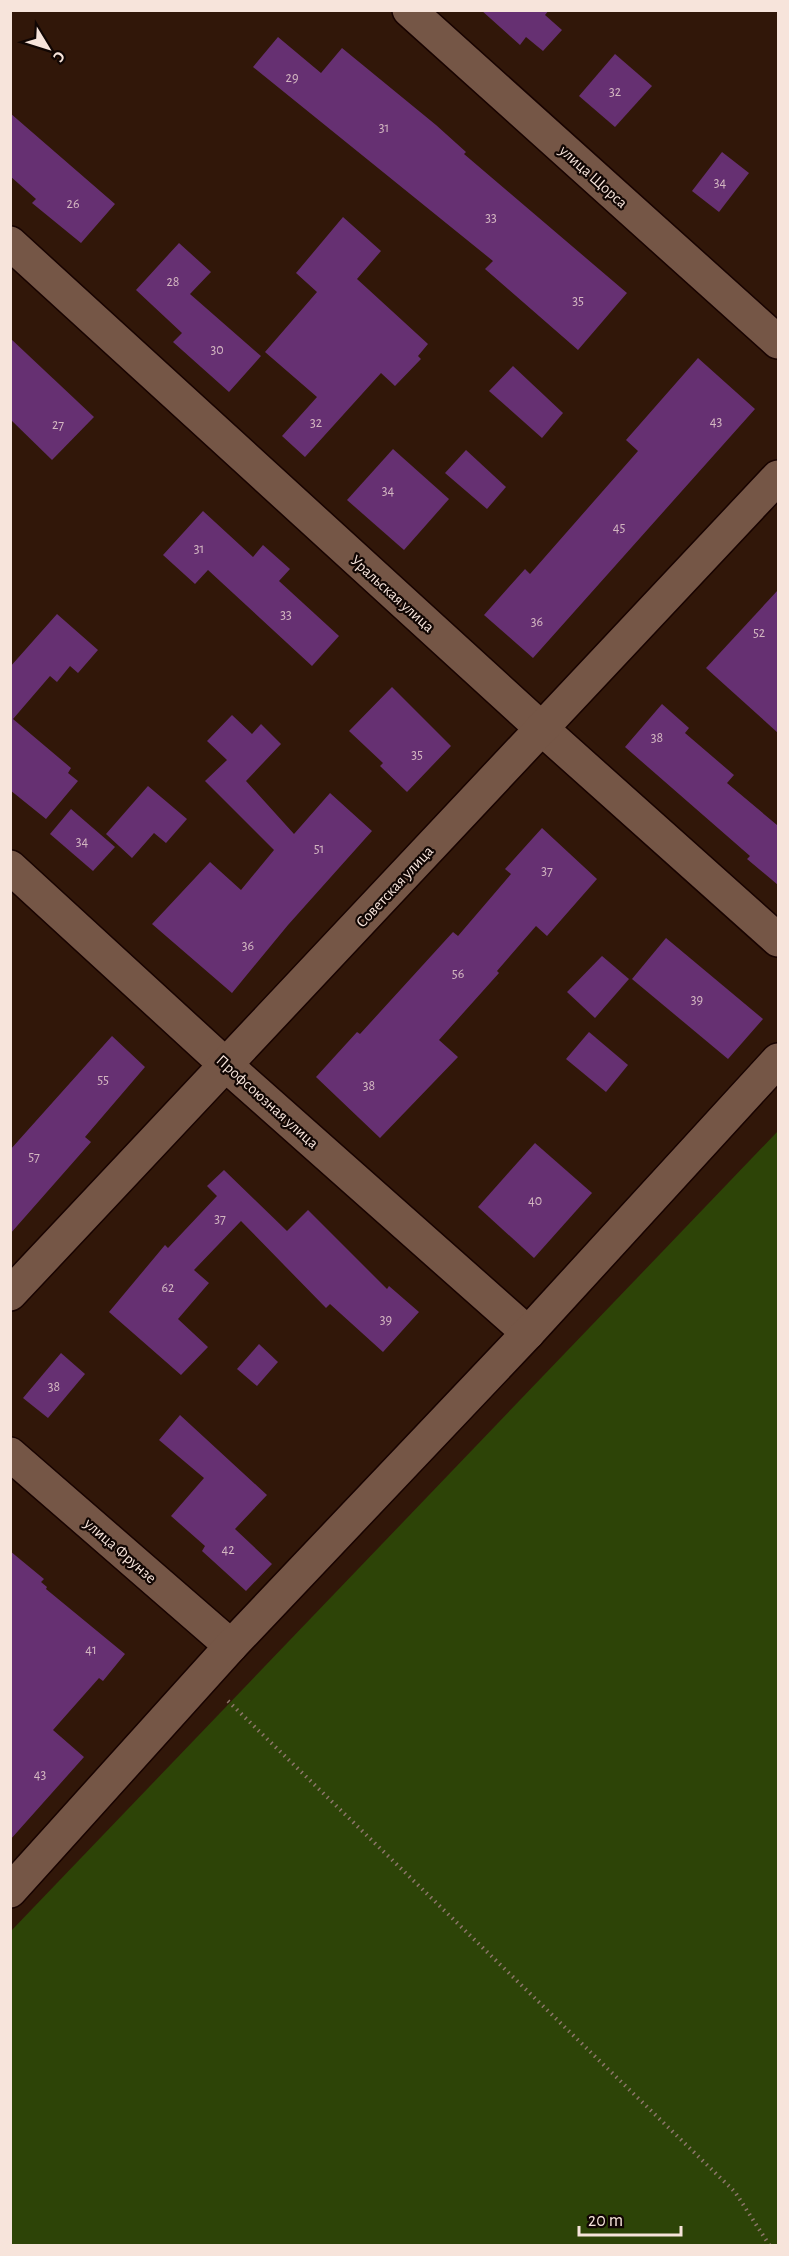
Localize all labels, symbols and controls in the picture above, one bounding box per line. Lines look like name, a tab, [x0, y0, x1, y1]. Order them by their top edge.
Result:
north arrow	[18, 18, 78, 78]
text: С	[50, 48, 68, 65]
house number: 29	[286, 71, 298, 85]
house number: 32	[609, 85, 621, 99]
house number: 31	[379, 121, 389, 135]
street label: улица Щорса	[555, 142, 630, 212]
house number: 34	[714, 176, 727, 190]
house number: 26	[67, 197, 79, 211]
house number: 33	[485, 211, 497, 225]
house number: 28	[166, 275, 180, 289]
house number: 35	[572, 294, 584, 308]
house number: 30	[210, 343, 224, 357]
house number: 43	[710, 415, 722, 429]
house number: 32	[310, 416, 322, 430]
house number: 27	[52, 418, 64, 432]
house number: 34	[382, 484, 395, 498]
house number: 45	[613, 521, 625, 535]
house number: 31	[194, 542, 204, 556]
street label: Уральская улица	[347, 552, 437, 636]
house number: 33	[280, 608, 292, 622]
house number: 36	[531, 615, 543, 629]
house number: 52	[753, 626, 765, 640]
house number: 38	[651, 731, 663, 745]
house number: 35	[411, 748, 423, 762]
house number: 34	[76, 835, 89, 849]
house number: 51	[314, 842, 324, 856]
street label: Советская улица	[353, 843, 437, 931]
house number: 37	[541, 864, 553, 878]
house number: 36	[242, 939, 254, 953]
house number: 56	[452, 967, 464, 981]
house number: 39	[691, 993, 703, 1007]
street label: Профсоюзная улица	[213, 1052, 321, 1152]
house number: 55	[97, 1073, 109, 1087]
house number: 38	[363, 1079, 375, 1093]
house number: 57	[28, 1150, 40, 1164]
house number: 40	[528, 1194, 542, 1208]
house number: 37	[214, 1212, 226, 1226]
house number: 62	[162, 1281, 174, 1295]
house number: 39	[380, 1313, 392, 1327]
house number: 38	[48, 1380, 60, 1394]
street label: улица Фрунзе	[80, 1515, 159, 1587]
house number: 42	[221, 1543, 235, 1557]
house number: 41	[85, 1643, 97, 1657]
house number: 43	[34, 1768, 46, 1782]
scale bar	[579, 2199, 681, 2237]
text: 20 m	[588, 2212, 623, 2230]

